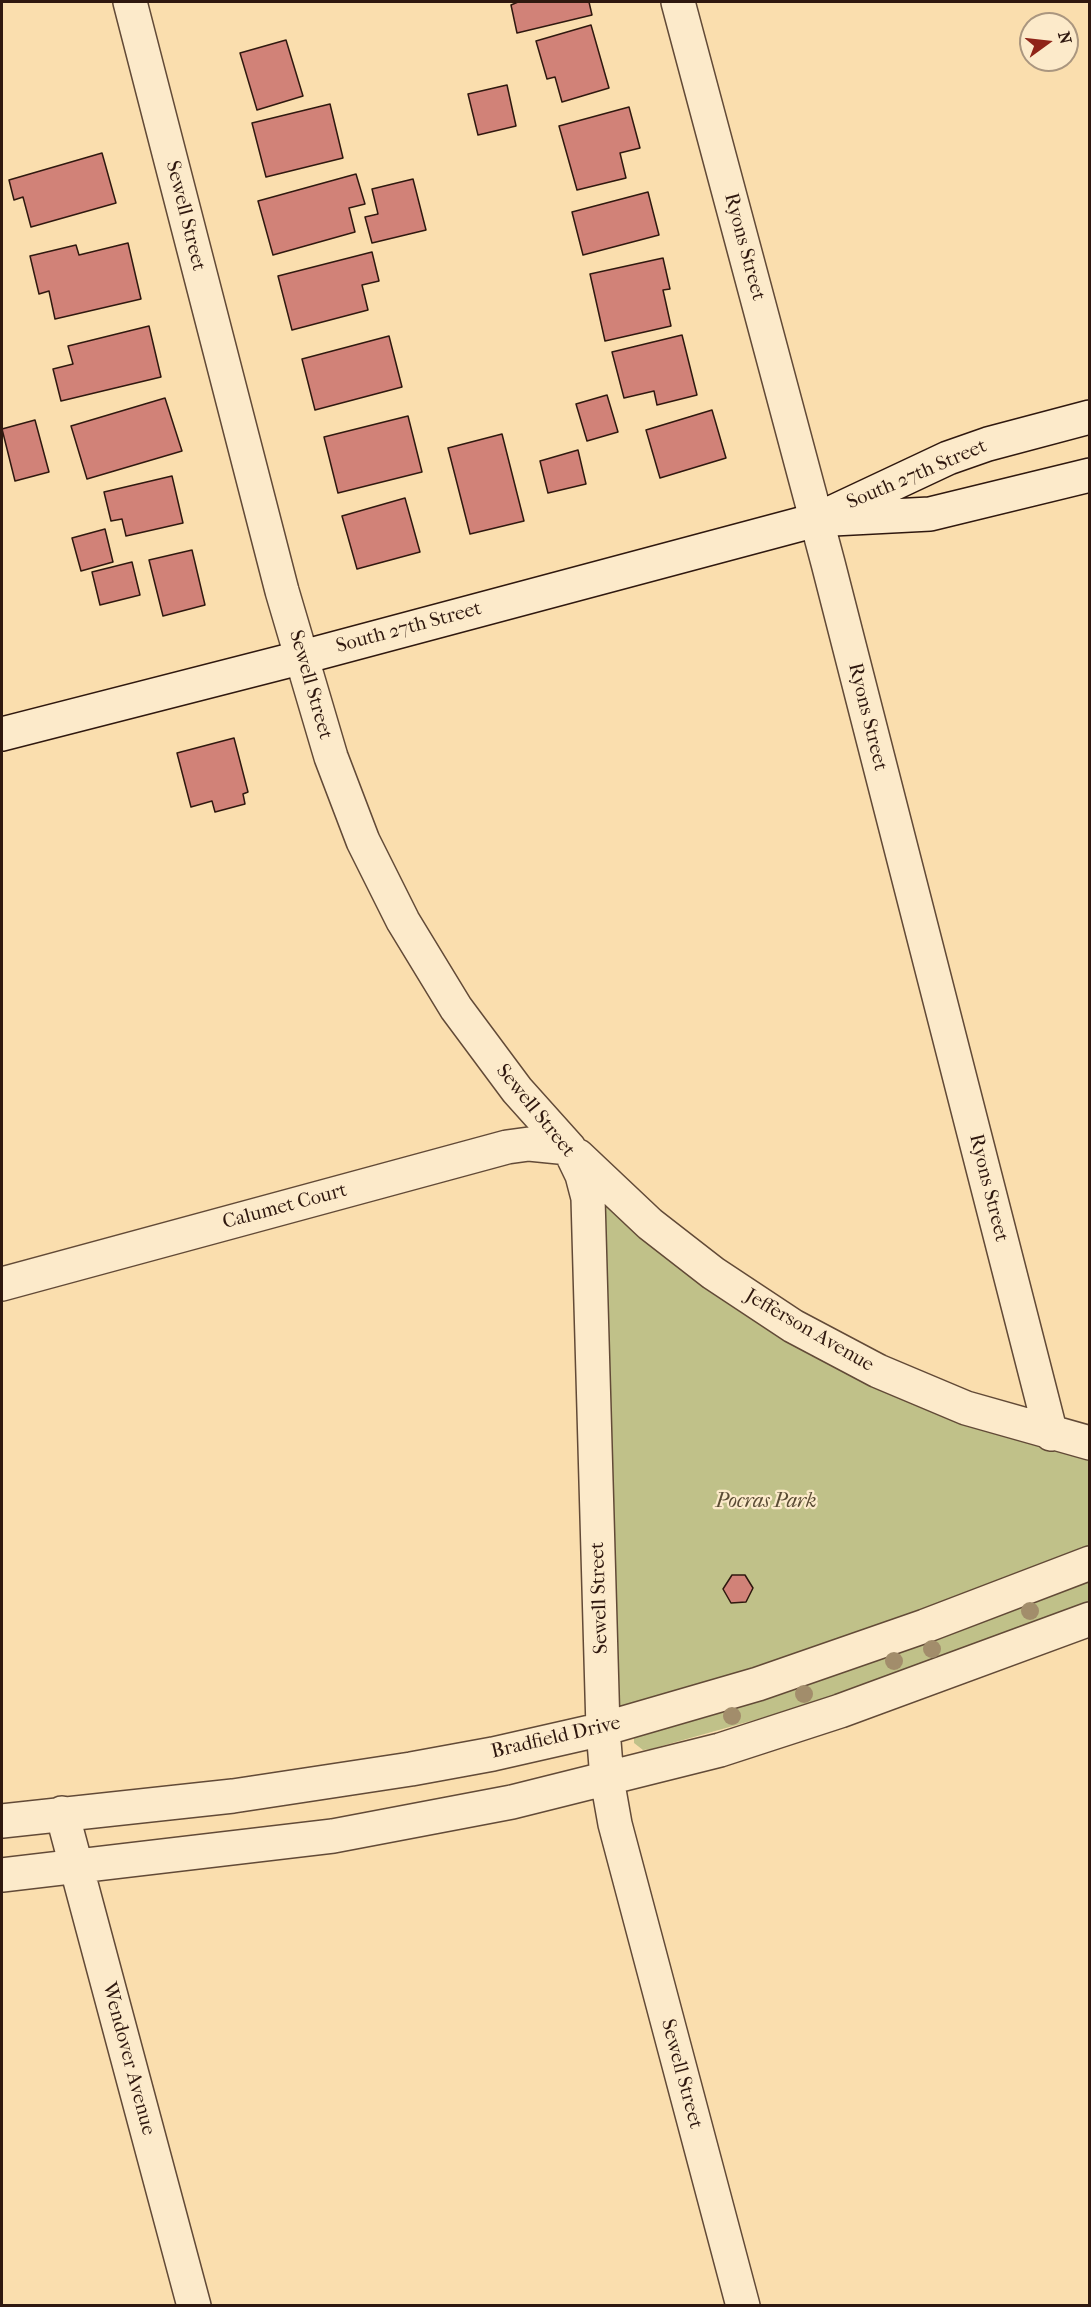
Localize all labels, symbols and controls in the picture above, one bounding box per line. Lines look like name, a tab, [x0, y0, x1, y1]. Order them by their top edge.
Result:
north arrow	[1019, 12, 1079, 72]
text: N	[1054, 29, 1076, 46]
street label: Sewell Street	[160, 159, 210, 273]
street label: Ryons Street	[718, 191, 770, 303]
street label: South 27th Street	[843, 435, 991, 515]
street label: South 27th Street	[334, 597, 484, 659]
street label: Sewell Street	[283, 628, 337, 742]
street label: Ryons Street	[842, 661, 892, 773]
street label: Sewell Street	[490, 1060, 580, 1162]
street label: Ryons Street	[963, 1132, 1013, 1244]
street label: Calumet Court	[220, 1179, 350, 1235]
street label: Jefferson Avenue	[740, 1284, 878, 1378]
park label: Pocras Park	[715, 1490, 817, 1514]
street label: Sewell Street	[586, 1541, 614, 1655]
street label: Bradfield Drive	[489, 1711, 623, 1765]
street label: Wendover Avenue	[96, 1980, 160, 2138]
street label: Sewell Street	[655, 2017, 707, 2131]

